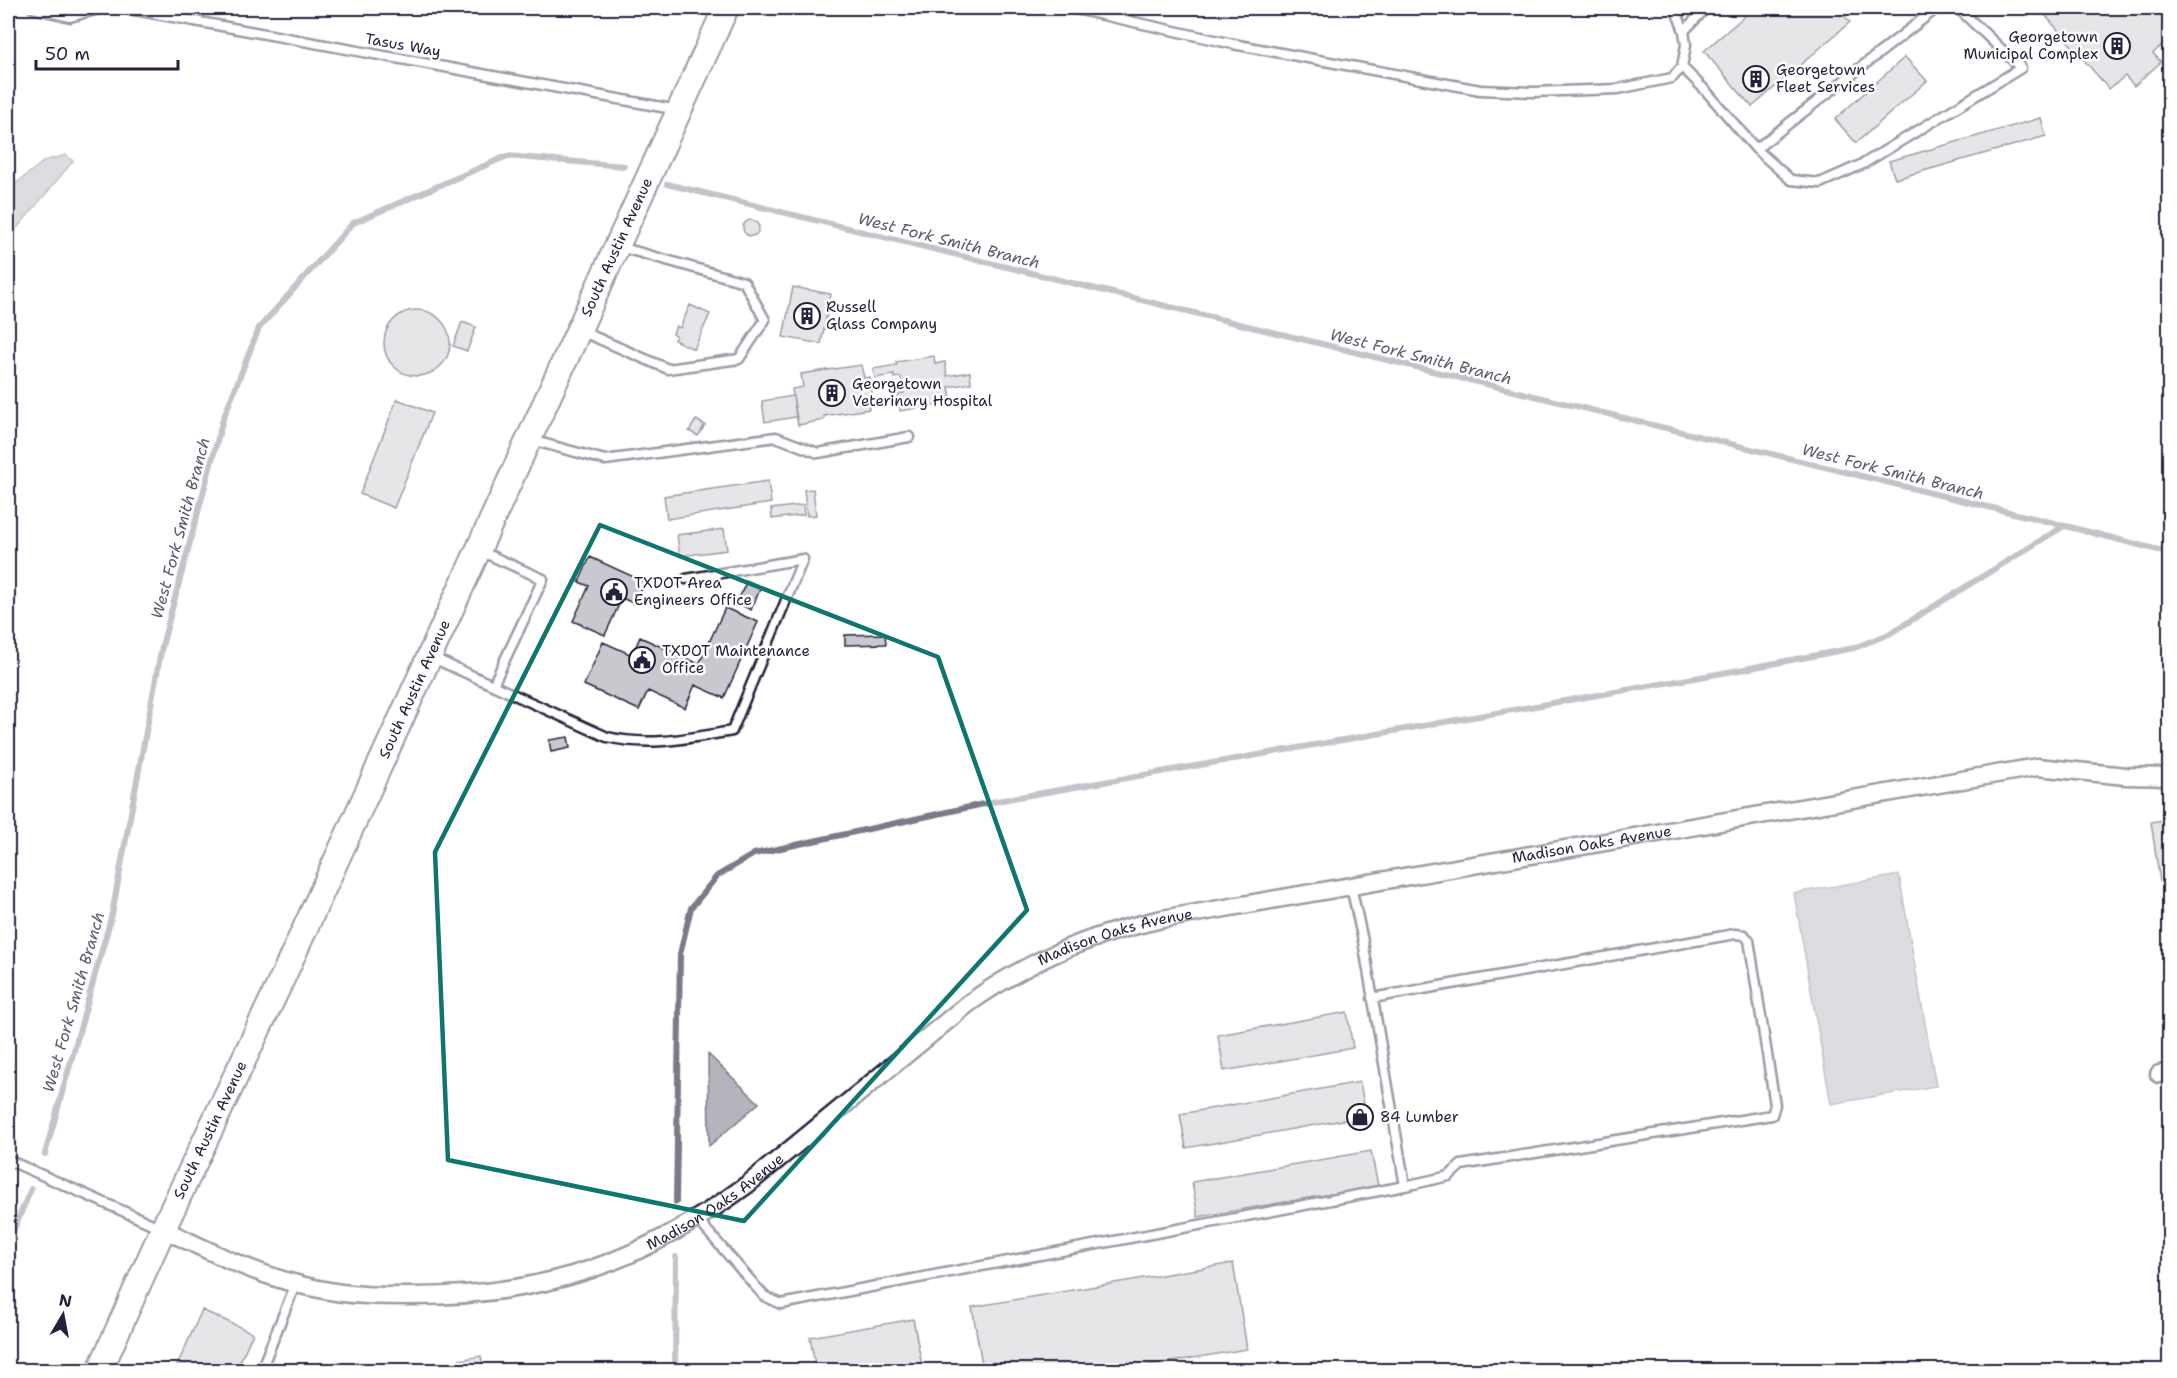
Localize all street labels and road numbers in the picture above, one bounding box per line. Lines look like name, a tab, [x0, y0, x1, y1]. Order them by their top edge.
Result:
street label: Tasus Way	[364, 29, 442, 61]
street label: South Austin Avenue	[576, 174, 657, 320]
street label: South Austin Avenue	[374, 616, 455, 762]
street label: Madison Oaks Avenue	[1510, 821, 1673, 868]
street label: Madison Oaks Avenue	[1034, 904, 1194, 970]
street label: South Austin Avenue	[169, 1058, 251, 1202]
street label: Madison Oaks Avenue	[643, 1149, 788, 1255]

